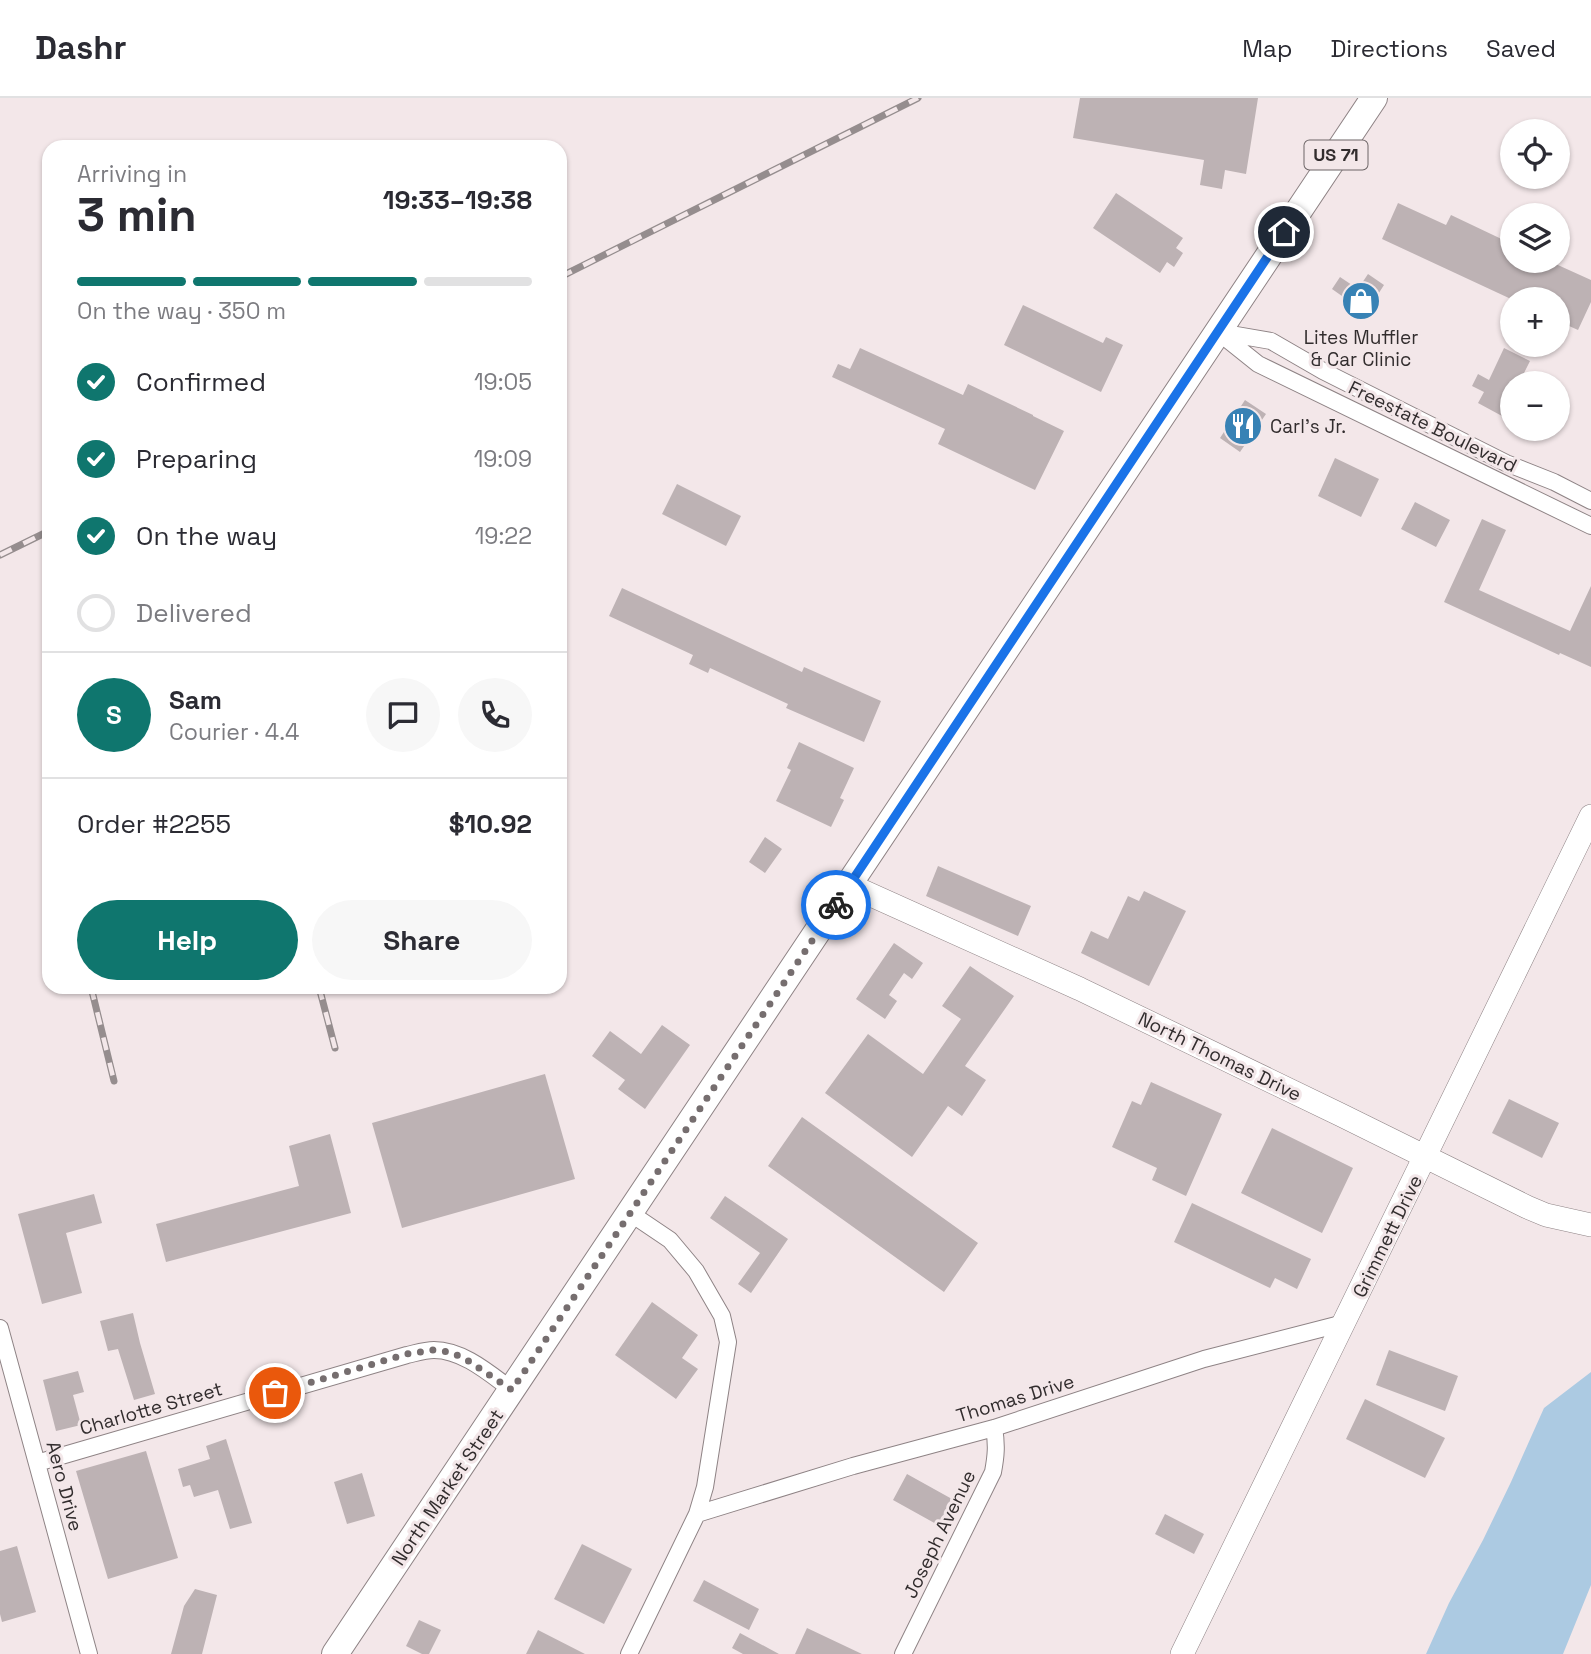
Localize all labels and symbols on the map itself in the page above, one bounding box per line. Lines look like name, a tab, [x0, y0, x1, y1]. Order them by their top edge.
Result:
road number: US 71	[1304, 140, 1368, 170]
pin	[1254, 202, 1314, 262]
shop icon: Lites Muffler & Car Clinic	[1340, 280, 1382, 322]
place label: Lites Muffler & Car Clinic	[1304, 325, 1418, 372]
street label: Freestate Boulevard	[1344, 375, 1521, 478]
restaurant icon: Carl's Jr.	[1222, 405, 1264, 447]
place label: Carl's Jr.	[1270, 414, 1346, 439]
courier	[801, 870, 871, 940]
street label: North Thomas Drive	[1134, 1006, 1305, 1107]
street label: Grimmett Drive	[1347, 1171, 1428, 1302]
pin	[245, 1363, 305, 1423]
street label: Thomas Drive	[953, 1369, 1077, 1428]
street label: Charlotte Street	[77, 1376, 225, 1441]
street label: North Market Street	[386, 1404, 509, 1570]
street label: Aero Drive	[41, 1438, 89, 1534]
street label: Joseph Avenue	[898, 1466, 981, 1602]

